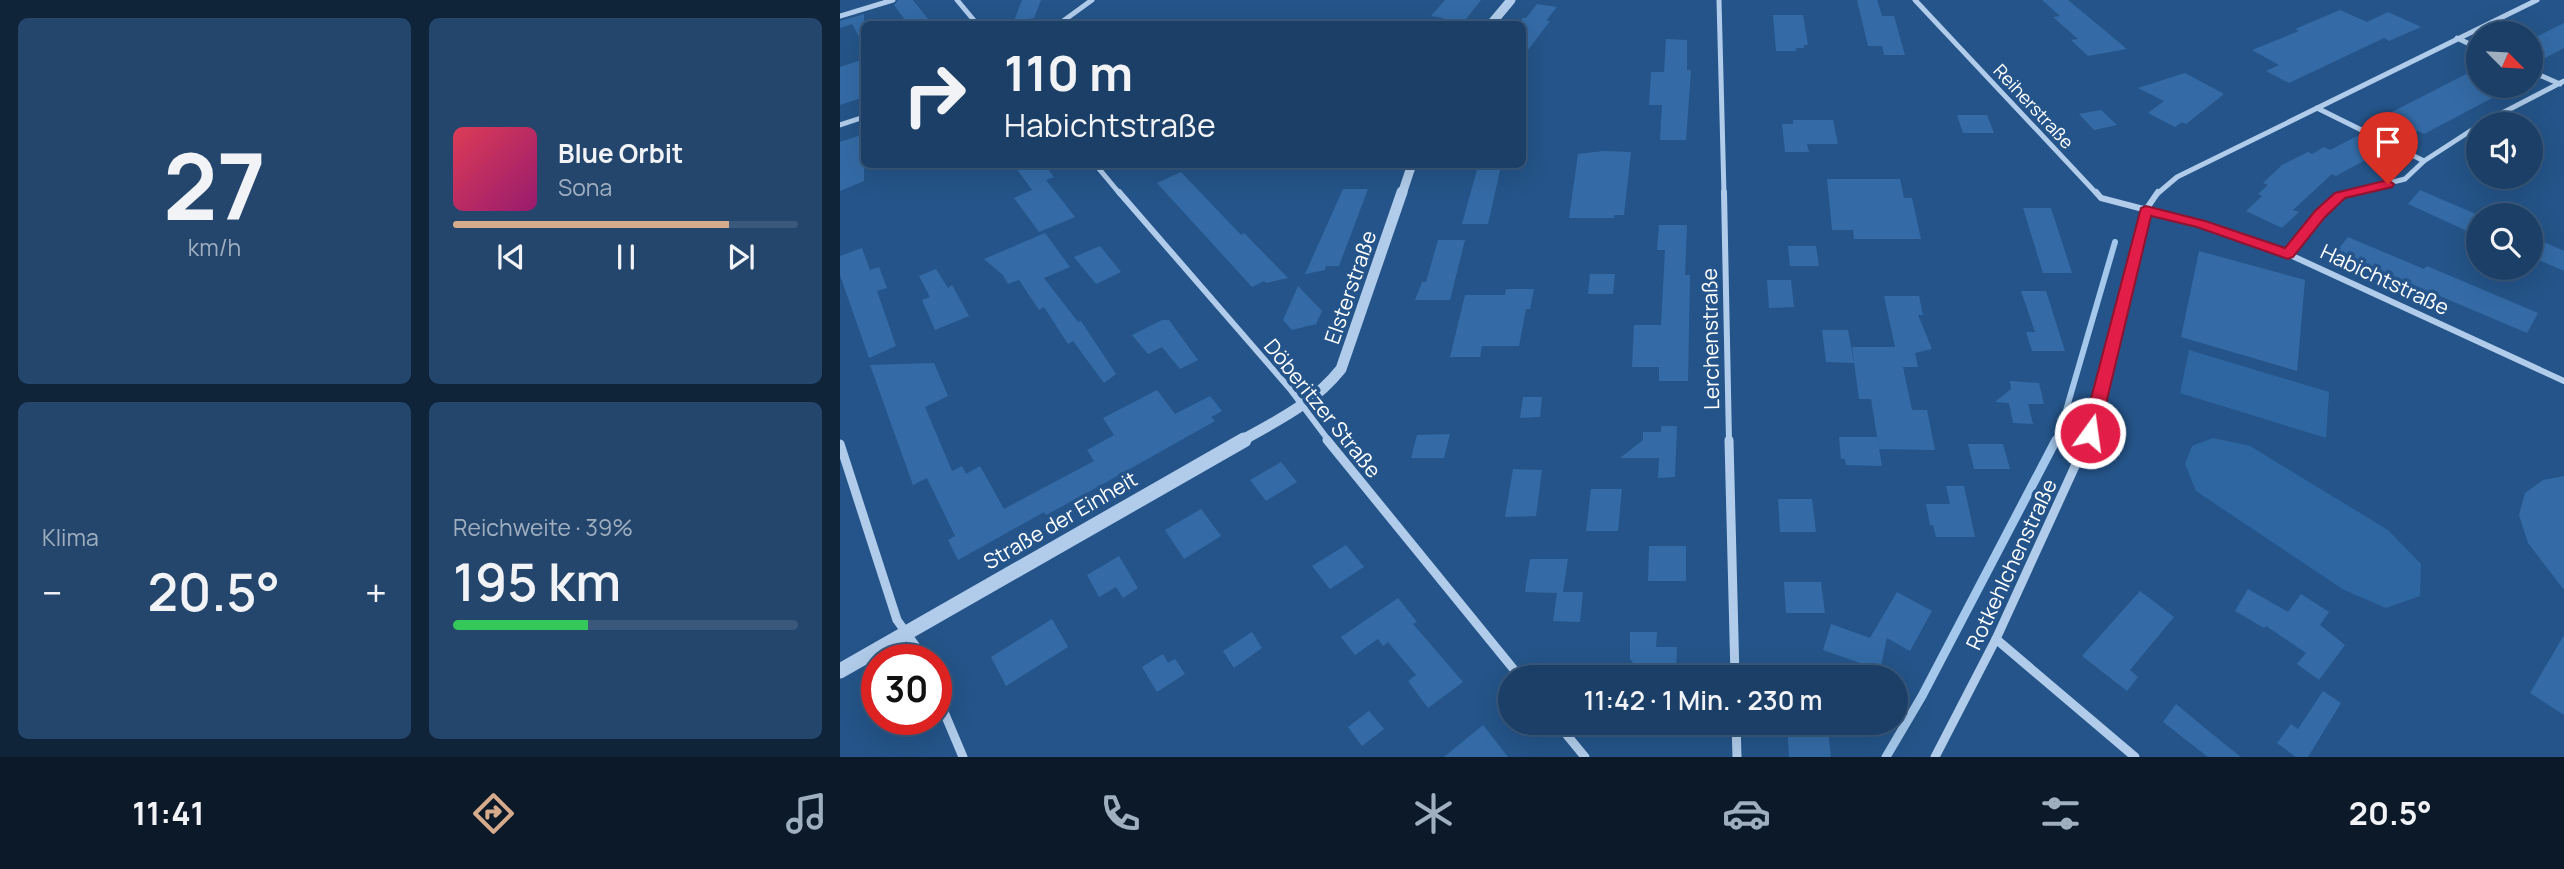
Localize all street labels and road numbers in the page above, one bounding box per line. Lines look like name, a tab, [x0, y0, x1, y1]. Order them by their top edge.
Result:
street label: Reiherstraße	[1989, 59, 2079, 153]
street label: Elsterstraße	[1317, 226, 1383, 348]
street label: Habichtstraße	[2316, 237, 2454, 321]
street label: Lerchenstraße	[1695, 268, 1725, 410]
street label: Döberitzer Straße	[1258, 333, 1388, 483]
street label: Straße der Einheit	[978, 465, 1142, 575]
street label: Rotkehlchenstraße	[1959, 474, 2063, 654]

